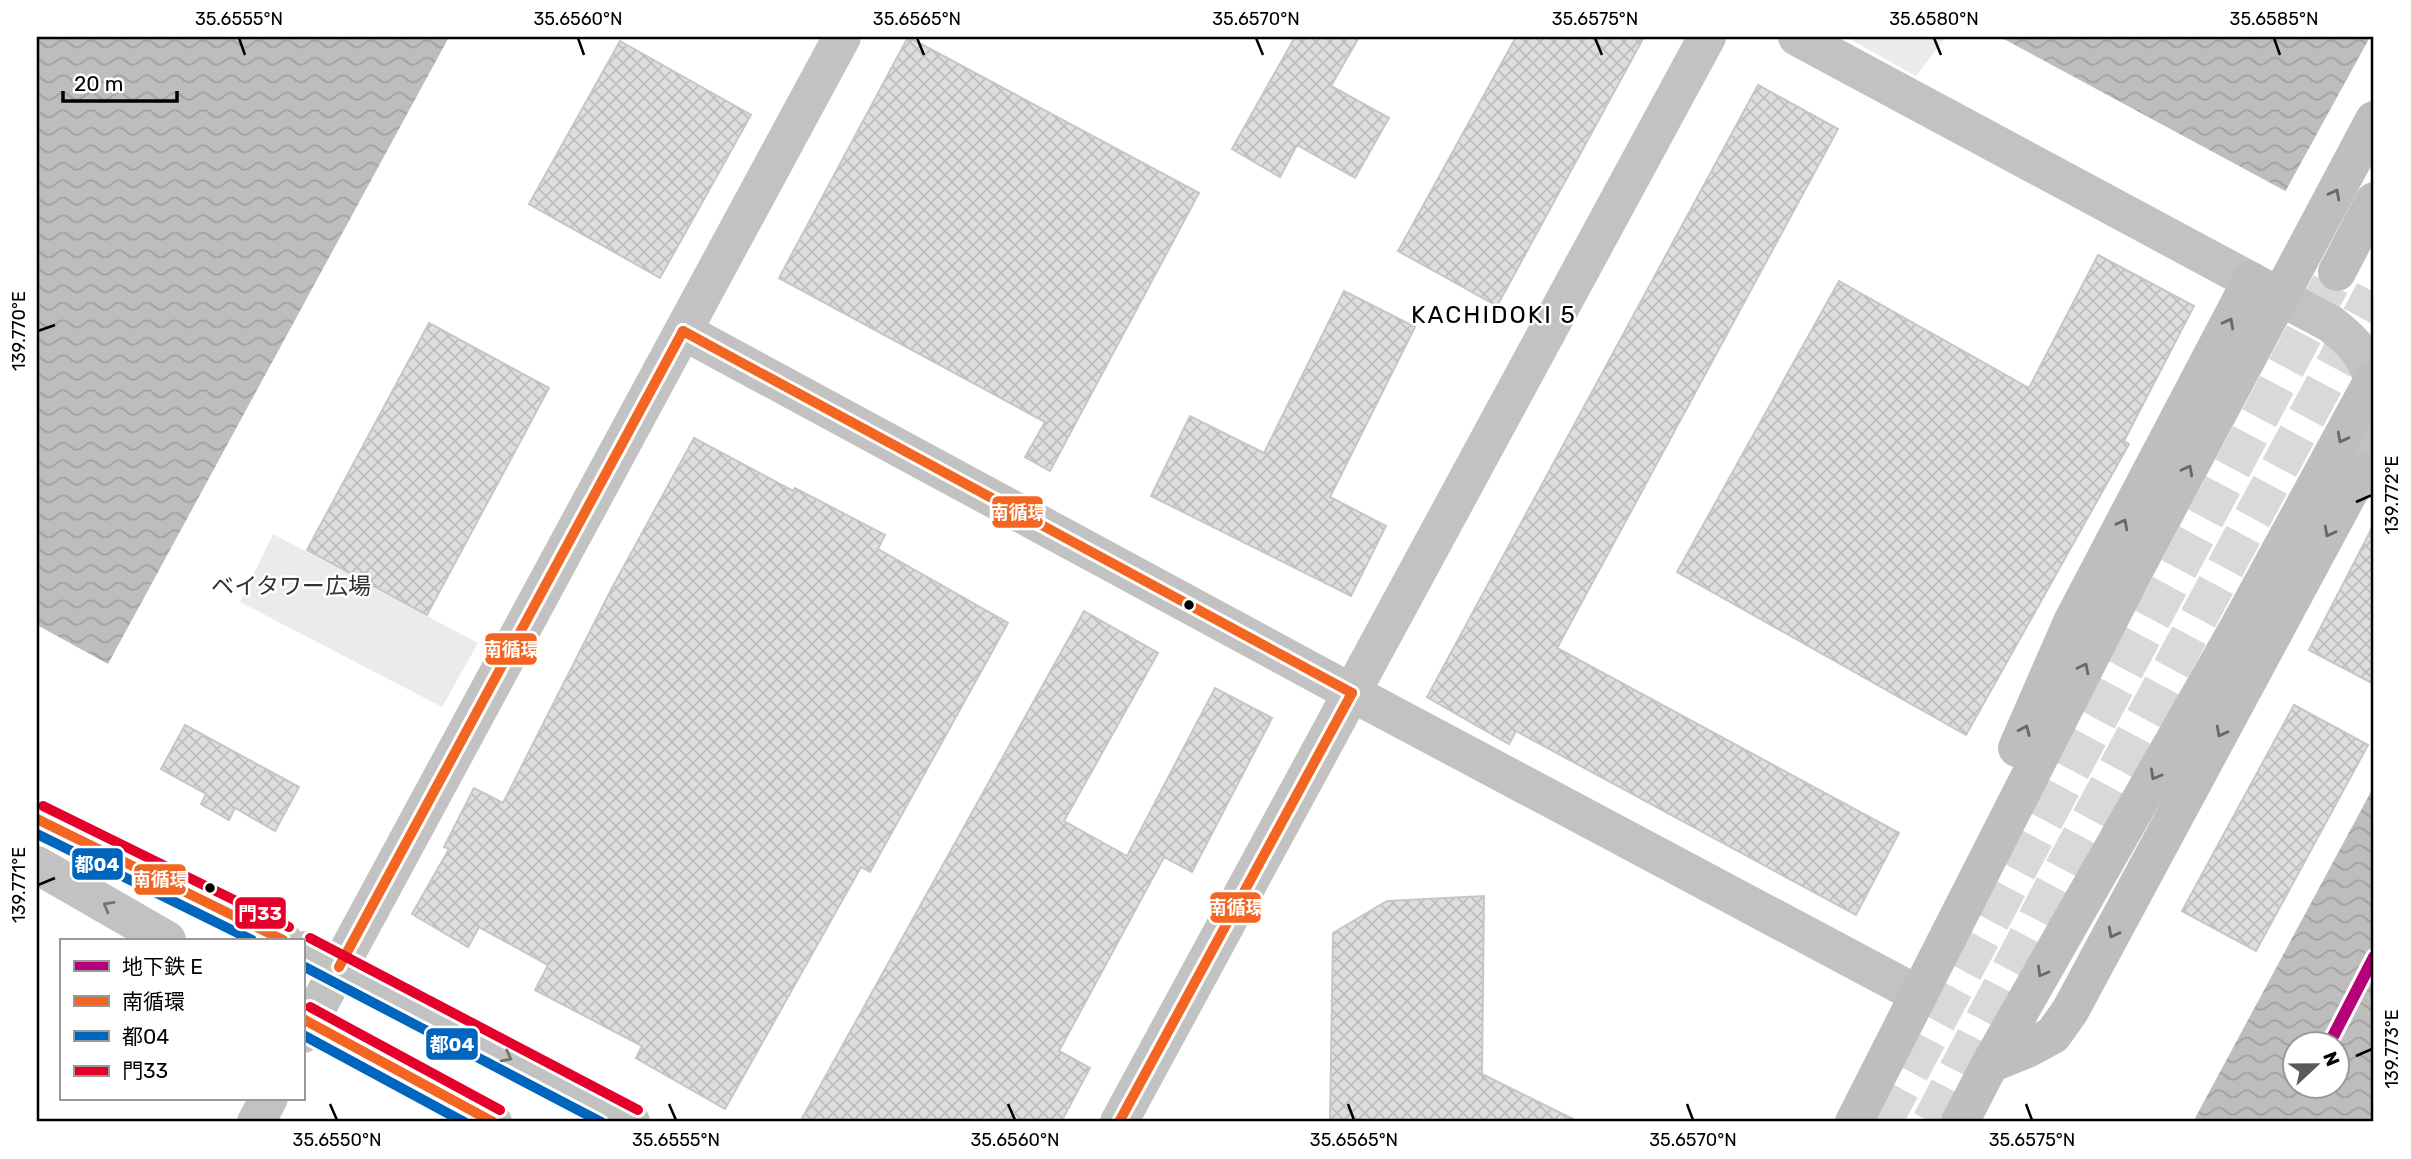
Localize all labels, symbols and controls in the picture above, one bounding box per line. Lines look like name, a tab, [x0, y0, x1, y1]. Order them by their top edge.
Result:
text: 35.6555°N	[195, 8, 283, 30]
text: 35.6560°N	[533, 8, 623, 30]
text: 35.6565°N	[873, 8, 961, 30]
text: 35.6570°N	[1212, 8, 1300, 30]
text: 35.6575°N	[1552, 8, 1638, 30]
text: 35.6580°N	[1889, 8, 1979, 30]
text: 35.6585°N	[2230, 8, 2318, 30]
scale bar	[63, 60, 177, 104]
text: 20 m	[74, 71, 123, 96]
one-way arrow	[2327, 189, 2340, 201]
text: 139.770°E	[8, 291, 30, 371]
district label: KACHIDOKI 5	[1411, 301, 1577, 329]
one-way arrow	[2220, 318, 2234, 330]
one-way arrow	[2337, 430, 2350, 443]
text: 139.772°E	[2381, 456, 2403, 534]
one-way arrow	[2180, 464, 2193, 477]
line badge: 南循環	[991, 495, 1044, 529]
text: 南循環	[989, 501, 1047, 524]
one-way arrow	[2114, 519, 2128, 531]
one-way arrow	[2324, 525, 2337, 538]
park label: ベイタワー広場	[211, 572, 371, 600]
unlabelled marker	[1182, 598, 1196, 612]
line badge: 南循環	[484, 632, 538, 666]
text: 南循環	[482, 638, 540, 661]
one-way arrow	[2076, 663, 2090, 675]
one-way arrow	[2017, 724, 2031, 737]
one-way arrow	[2216, 725, 2229, 738]
one-way arrow	[2150, 767, 2163, 780]
text: 139.771°E	[8, 847, 30, 923]
line badge: 都04	[71, 847, 124, 881]
text: 都04	[75, 853, 119, 876]
line badge: 南循環	[133, 863, 187, 896]
text: 南循環	[131, 868, 189, 891]
unlabelled marker	[203, 881, 217, 895]
line badge: 南循環	[1209, 891, 1262, 924]
line badge: 門33	[234, 896, 287, 930]
text: 南循環	[1207, 896, 1265, 919]
one-way arrow	[102, 901, 115, 914]
text: 門33	[238, 902, 282, 925]
one-way arrow	[2108, 925, 2121, 938]
legend	[60, 939, 304, 1100]
text: 地下鉄 E	[122, 954, 203, 979]
one-way arrow	[2037, 965, 2050, 978]
text: 南循環	[122, 989, 185, 1014]
text: 139.773°E	[2381, 1009, 2403, 1089]
text: 都04	[122, 1024, 169, 1049]
line badge: 都04	[425, 1027, 479, 1061]
north arrow	[2282, 1030, 2352, 1100]
text: 都04	[430, 1033, 474, 1056]
one-way arrow	[500, 1048, 512, 1062]
text: N	[2318, 1048, 2345, 1069]
text: 門33	[122, 1058, 168, 1083]
text: 35.6550°N	[293, 1129, 381, 1151]
text: 35.6555°N	[632, 1129, 720, 1151]
text: 35.6560°N	[970, 1129, 1060, 1151]
text: 35.6565°N	[1310, 1129, 1398, 1151]
text: 35.6570°N	[1649, 1129, 1737, 1151]
text: 35.6575°N	[1989, 1129, 2075, 1151]

